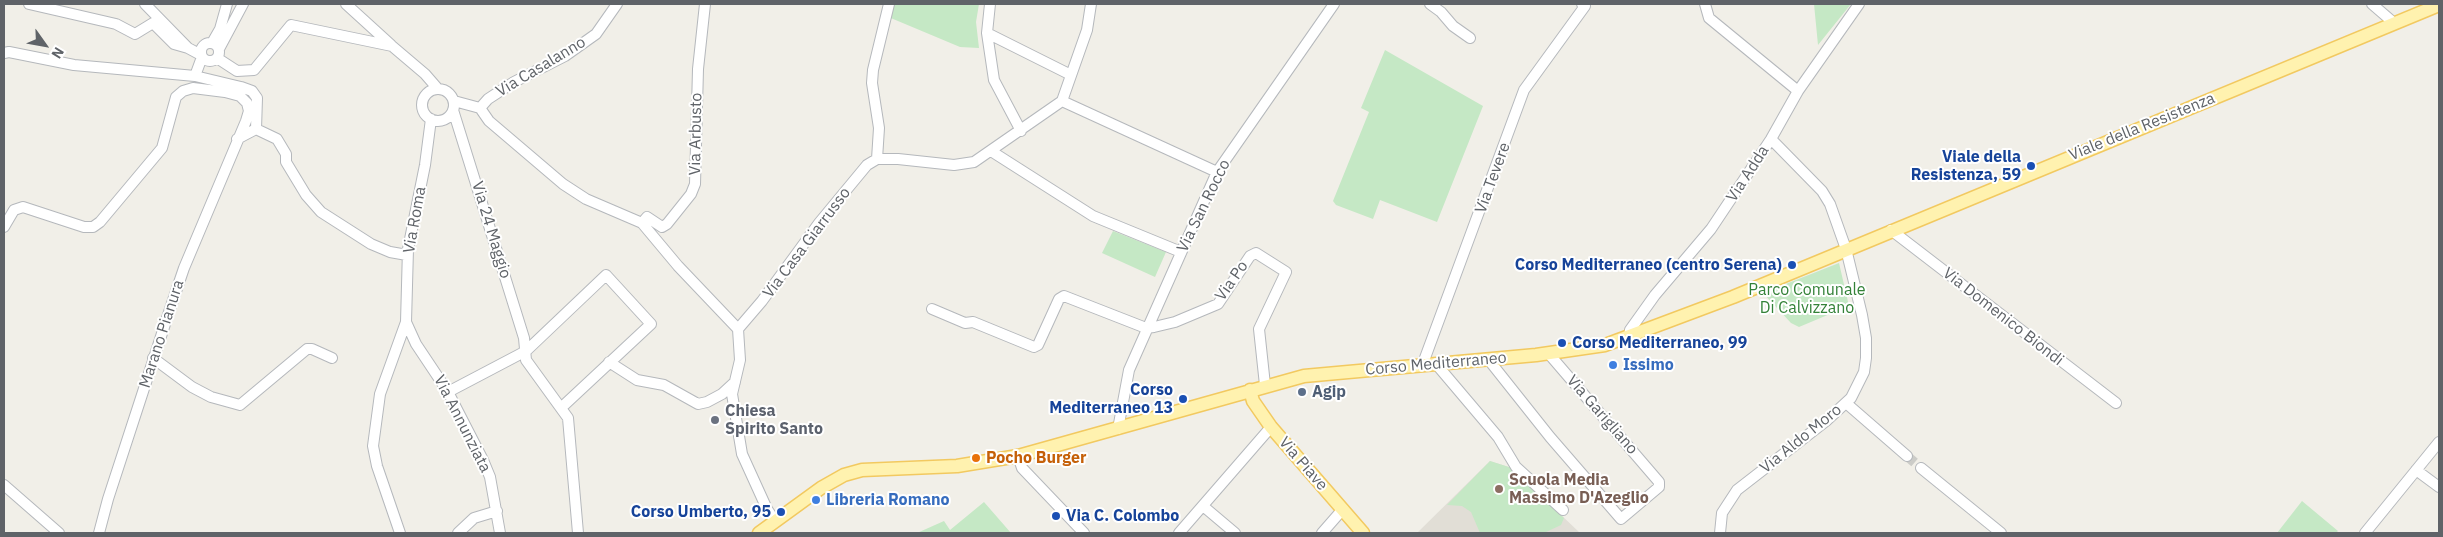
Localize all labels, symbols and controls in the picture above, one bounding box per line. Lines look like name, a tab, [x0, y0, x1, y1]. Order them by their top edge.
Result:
north arrow	[20, 20, 70, 70]
street label: Via Casalanno	[493, 33, 589, 101]
text: N	[47, 44, 68, 62]
street label: Viale della Resistenza	[2066, 89, 2218, 165]
street label: Via Arbusto	[686, 92, 706, 176]
street label: Via Tevere	[1471, 140, 1515, 216]
street label: Via Adda	[1723, 142, 1773, 206]
place label: Viale della Resistenza, 59	[1911, 147, 2021, 185]
street label: Via San Rocco	[1173, 157, 1235, 255]
marker: Viale della Resistenza, 59	[2025, 160, 2037, 172]
street label: Via 24 Maggio	[467, 179, 515, 281]
street label: Via Casa Giarrusso	[759, 184, 855, 302]
street label: Via Roma	[400, 185, 430, 255]
place label: Corso Mediterraneo (centro Serena)	[1515, 255, 1782, 275]
street label: Via Po	[1211, 257, 1253, 305]
marker: Corso Mediterraneo (centro Serena)	[1786, 259, 1798, 271]
street label: Via Domenico Biondi	[1939, 264, 2067, 370]
street label: Marano Pianura	[135, 278, 189, 390]
park label: Parco Comunale Di Calvizzano	[1748, 280, 1866, 318]
place label: Corso Mediterraneo, 99	[1572, 333, 1747, 353]
marker: Corso Mediterraneo, 99	[1556, 337, 1568, 349]
street label: Corso Mediterraneo	[1365, 348, 1507, 380]
place label: Issimo	[1623, 355, 1674, 375]
marker: Issimo	[1607, 359, 1619, 371]
street label: Via Garigliano	[1562, 371, 1642, 459]
street label: Via Annunziata	[429, 372, 495, 476]
place label: Corso Mediterraneo 13	[1049, 380, 1173, 418]
place label: Agip	[1312, 382, 1346, 402]
marker: Agip	[1296, 386, 1308, 398]
marker: Corso Mediterraneo 13	[1177, 393, 1189, 405]
street label: Via Aldo Moro	[1756, 400, 1846, 478]
place label: Chiesa Spirito Santo	[725, 401, 823, 439]
marker: Chiesa Spirito Santo	[709, 414, 721, 426]
street label: Via Piave	[1275, 433, 1331, 495]
place label: Pocho Burger	[986, 448, 1086, 468]
marker: Pocho Burger	[970, 452, 982, 464]
place label: Scuola Media Massimo D'Azeglio	[1509, 470, 1649, 508]
marker: Scuola Media Massimo D'Azeglio	[1493, 483, 1505, 495]
place label: Libreria Romano	[826, 490, 950, 510]
marker: Libreria Romano	[810, 494, 822, 506]
place label: Corso Umberto, 95	[631, 502, 771, 522]
marker: Corso Umberto, 95	[775, 506, 787, 518]
place label: Via C. Colombo	[1066, 506, 1179, 526]
marker: Via C. Colombo	[1050, 510, 1062, 522]

